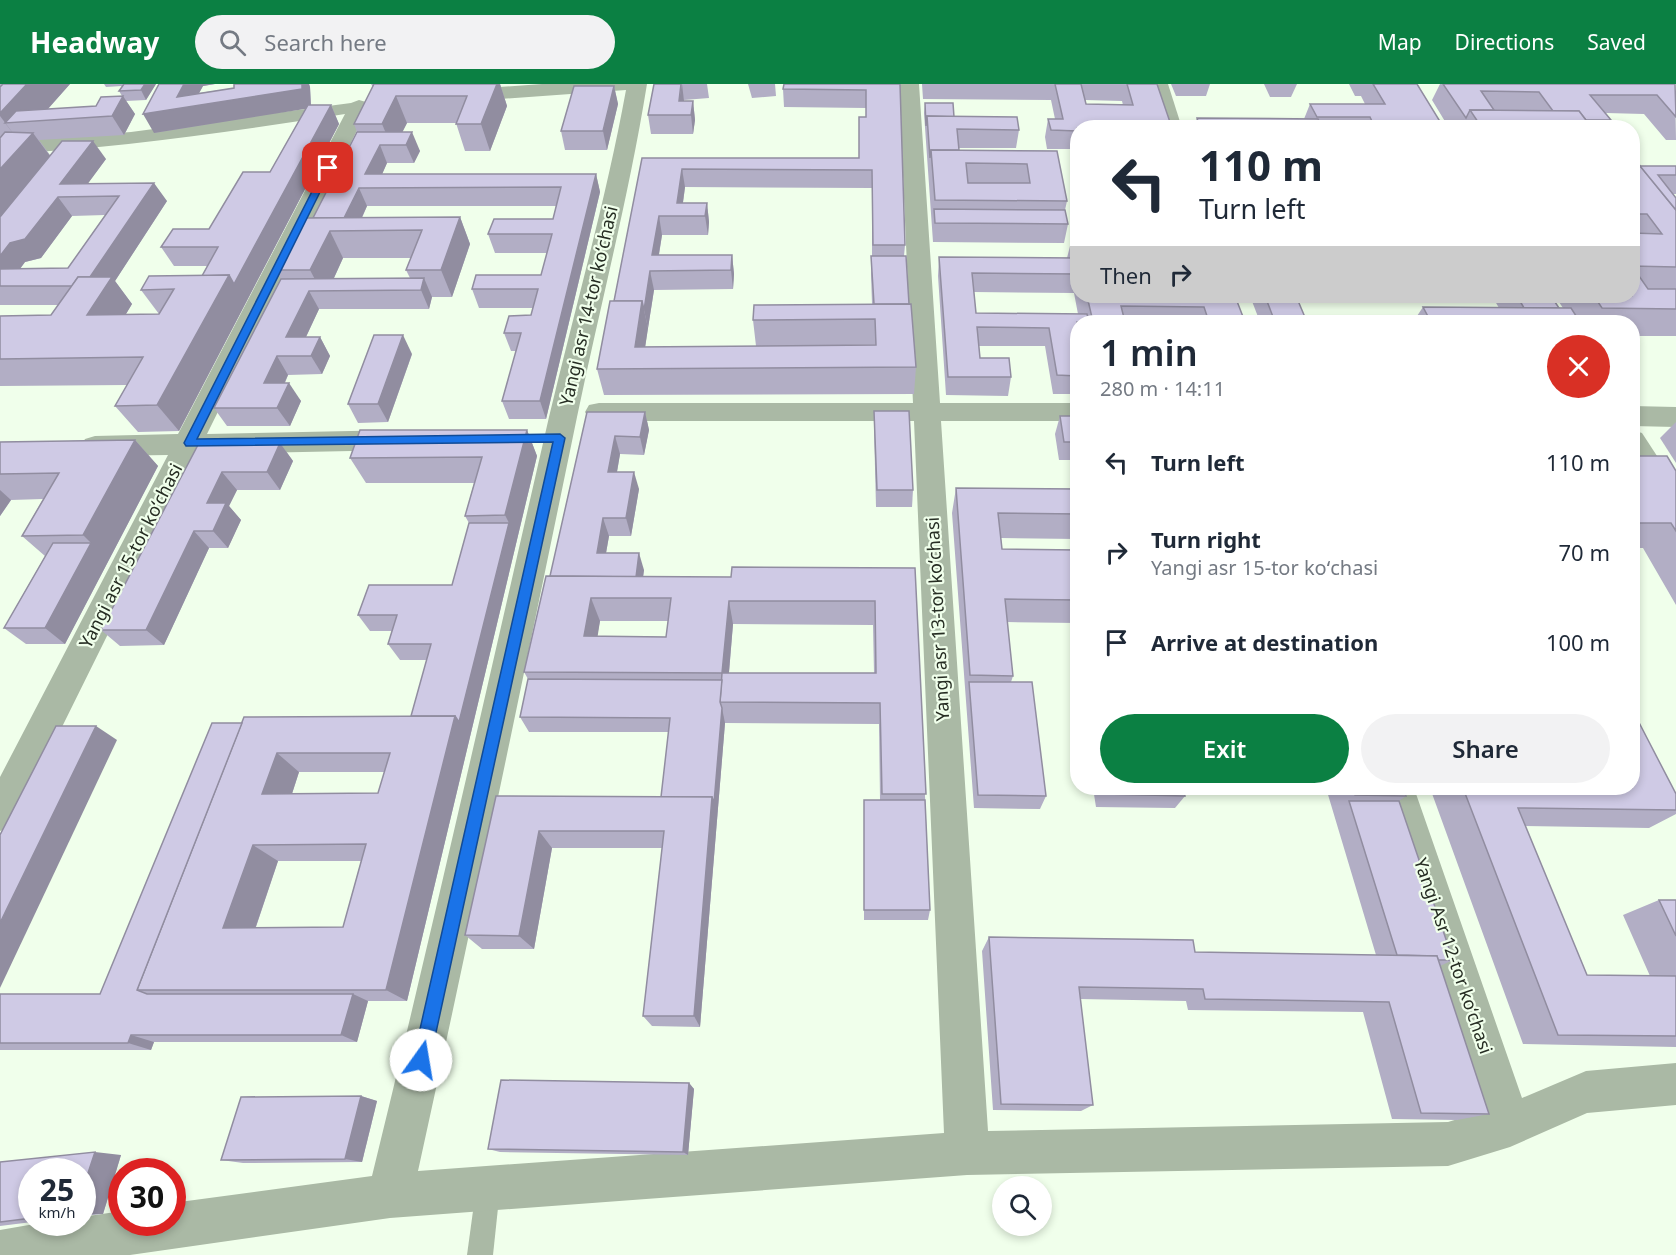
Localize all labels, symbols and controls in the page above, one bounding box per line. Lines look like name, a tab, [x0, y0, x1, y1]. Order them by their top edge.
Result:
search box	[195, 15, 615, 69]
text: Headway	[30, 23, 159, 61]
icon: search	[216, 26, 249, 59]
text: Search here	[264, 27, 387, 57]
text: Map	[1378, 28, 1422, 56]
text: Directions	[1455, 28, 1554, 56]
text: Saved	[1587, 28, 1646, 56]
text: 110 m	[1199, 136, 1323, 193]
pin	[302, 142, 353, 193]
icon: left	[1100, 144, 1178, 222]
icon: arrive	[311, 151, 344, 184]
text: Turn left	[1199, 190, 1305, 227]
street label: Yangi asr 14-tor koʻchasi	[553, 203, 623, 408]
icon: right	[1164, 258, 1197, 291]
text: Then	[1100, 260, 1152, 290]
text: 1 min	[1100, 328, 1198, 377]
button: close	[1547, 335, 1610, 398]
text: 280 m · 14:11	[1100, 375, 1225, 402]
icon: left	[1100, 446, 1133, 479]
text: Turn left	[1151, 447, 1245, 477]
text: 110 m	[1546, 447, 1610, 477]
street label: Yangi asr 15-tor koʻchasi	[73, 459, 187, 652]
street label: Yangi asr 13-tor koʻchasi	[920, 516, 954, 722]
text: Turn right	[1151, 524, 1261, 554]
icon: right	[1100, 536, 1133, 569]
text: 70 m	[1559, 537, 1610, 567]
text: Yangi asr 15-tor koʻchasi	[1151, 554, 1378, 581]
icon: arrive	[1100, 626, 1133, 659]
text: Arrive at destination	[1151, 627, 1378, 657]
text: 100 m	[1546, 627, 1610, 657]
button: Exit	[1100, 714, 1349, 783]
button: Share	[1361, 714, 1610, 783]
street label: Yangi Asr 12-tor koʻchasi	[1409, 854, 1499, 1057]
position arrow	[389, 1028, 453, 1092]
speed limit sign: 30	[108, 1158, 186, 1236]
text: 25	[40, 1169, 74, 1210]
map controls	[992, 1176, 1052, 1236]
button: search	[992, 1176, 1052, 1236]
text: km/h	[39, 1202, 75, 1222]

